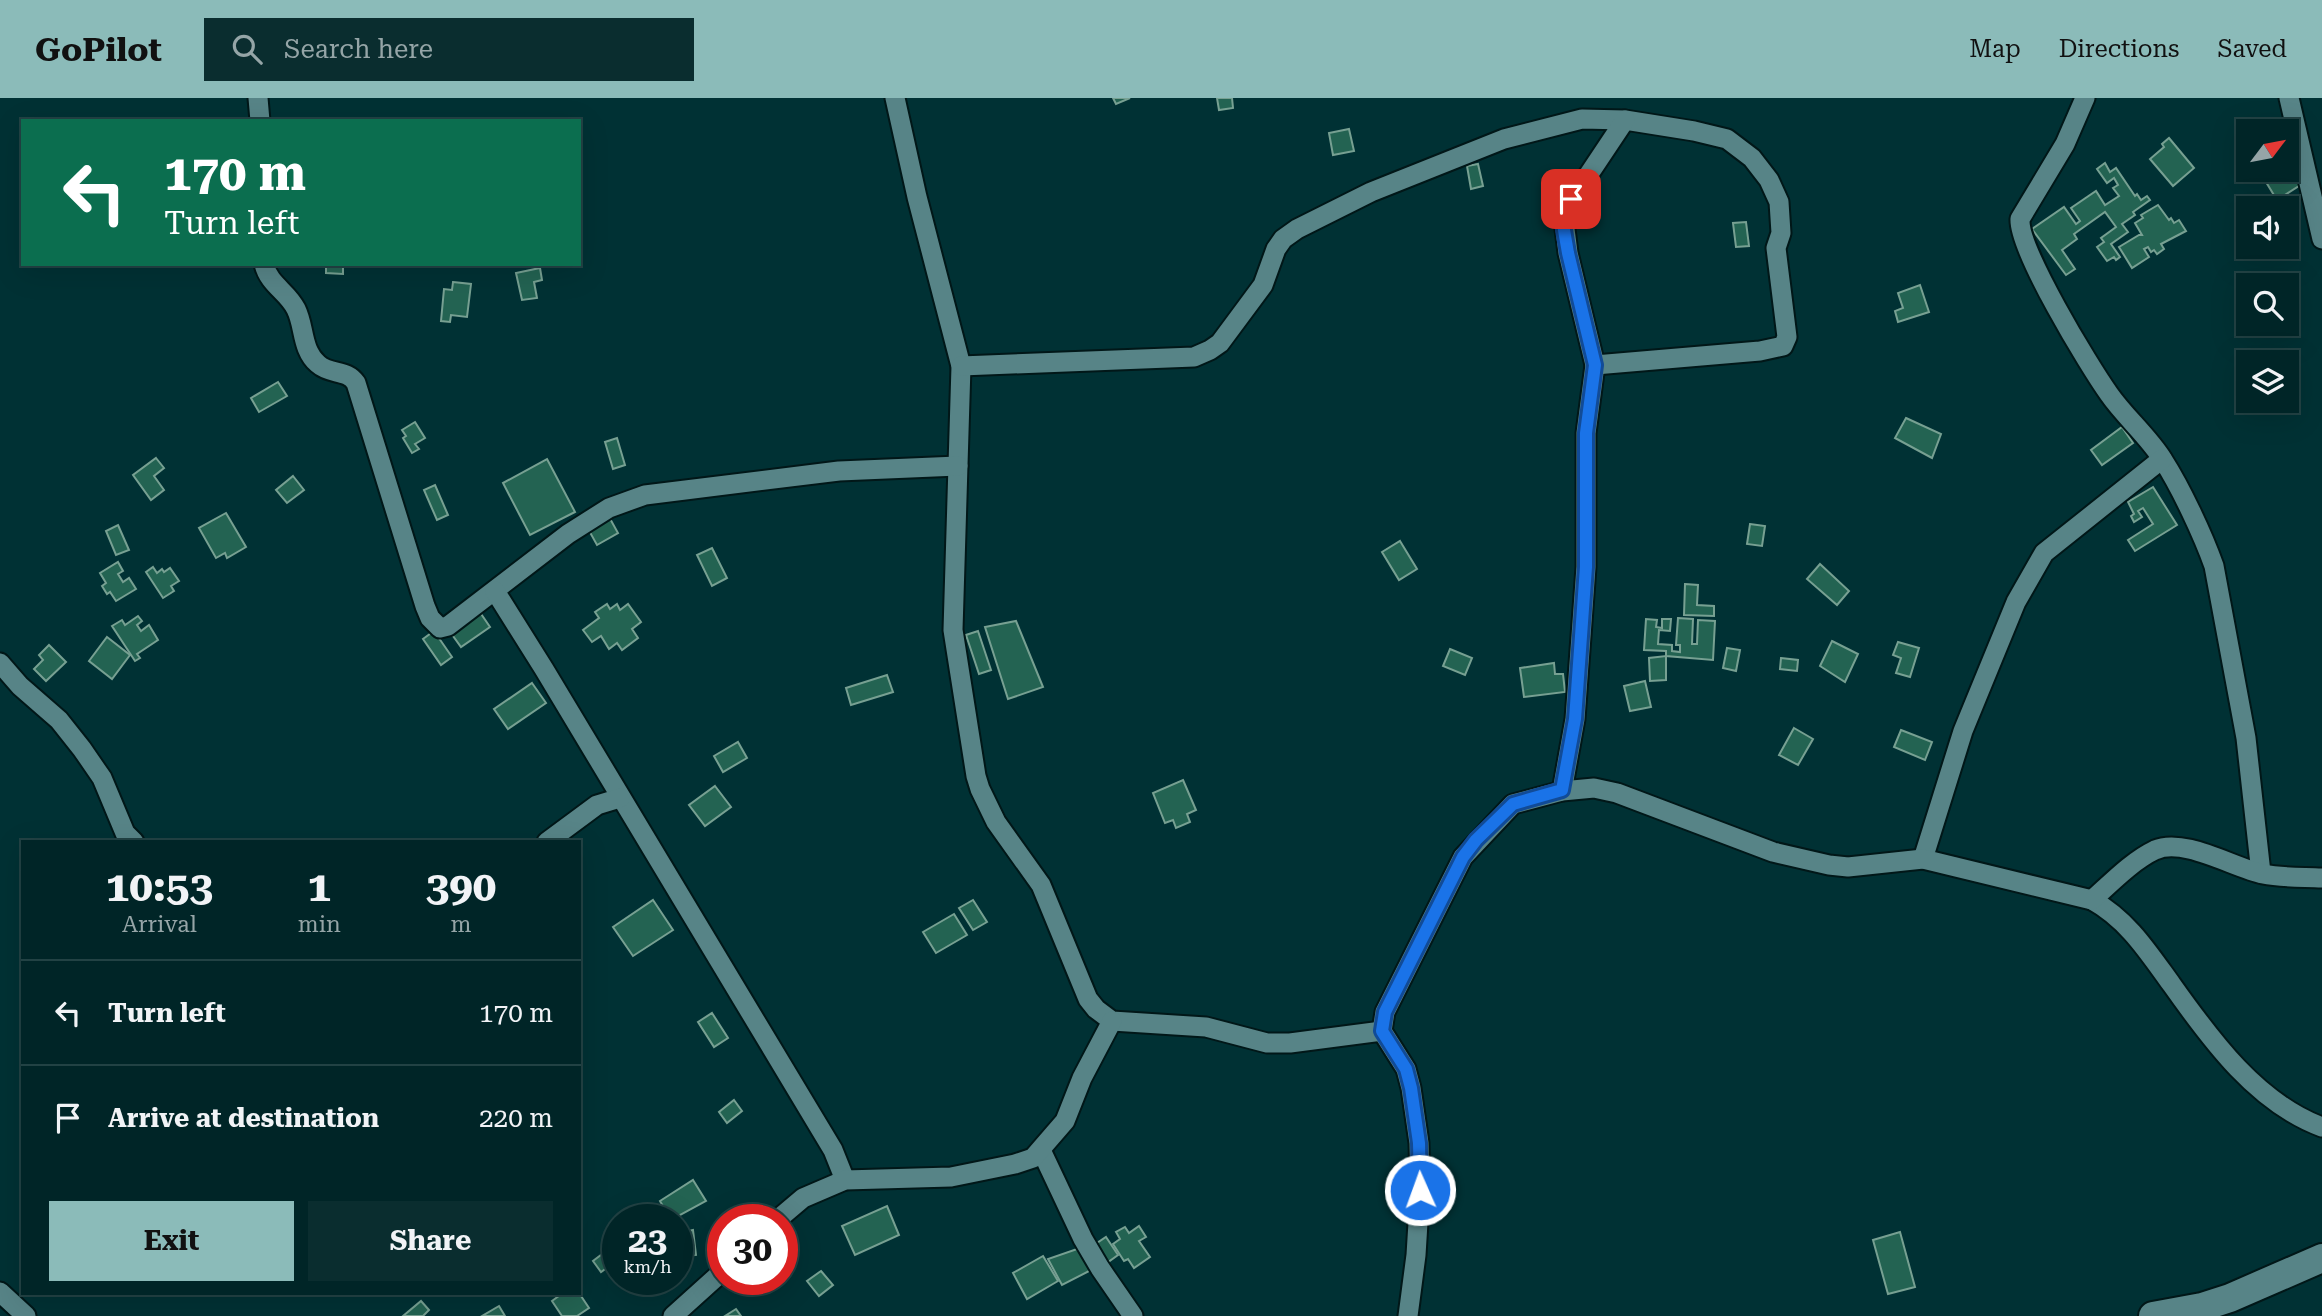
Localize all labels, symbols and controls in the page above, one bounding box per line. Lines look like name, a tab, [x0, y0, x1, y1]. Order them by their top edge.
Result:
search box	[204, 18, 694, 81]
text: GoPilot	[35, 30, 162, 69]
icon: search	[228, 30, 266, 68]
text: Search here	[284, 34, 433, 64]
text: Map	[1969, 35, 2021, 63]
text: Directions	[2059, 35, 2179, 63]
text: Saved	[2217, 35, 2287, 63]
north arrow	[2236, 119, 2300, 182]
map controls	[2236, 119, 2299, 413]
text: 170 m	[164, 145, 306, 202]
icon: left	[49, 147, 140, 238]
pin	[1541, 169, 1601, 229]
icon: arrive	[1552, 180, 1590, 218]
button: sound	[2236, 196, 2299, 259]
text: Turn left	[164, 204, 299, 242]
button: search	[2236, 273, 2299, 336]
button: layers	[2236, 350, 2299, 413]
text: 10:53	[106, 862, 213, 911]
text: 1	[308, 862, 331, 911]
text: 390	[426, 862, 496, 911]
text: Arrival	[122, 911, 197, 938]
text: min	[298, 911, 341, 938]
text: m	[450, 911, 471, 938]
icon: left	[49, 994, 87, 1032]
text: Turn left	[108, 998, 226, 1028]
text: 170 m	[479, 998, 553, 1028]
icon: arrive	[49, 1099, 87, 1137]
text: Arrive at destination	[108, 1103, 379, 1133]
text: 220 m	[479, 1103, 553, 1133]
position arrow	[1383, 1153, 1457, 1227]
button: Exit	[49, 1201, 294, 1281]
button: Share	[308, 1201, 553, 1281]
speed limit sign: 30	[707, 1204, 798, 1295]
text: 23	[628, 1220, 667, 1261]
text: km/h	[623, 1256, 672, 1277]

